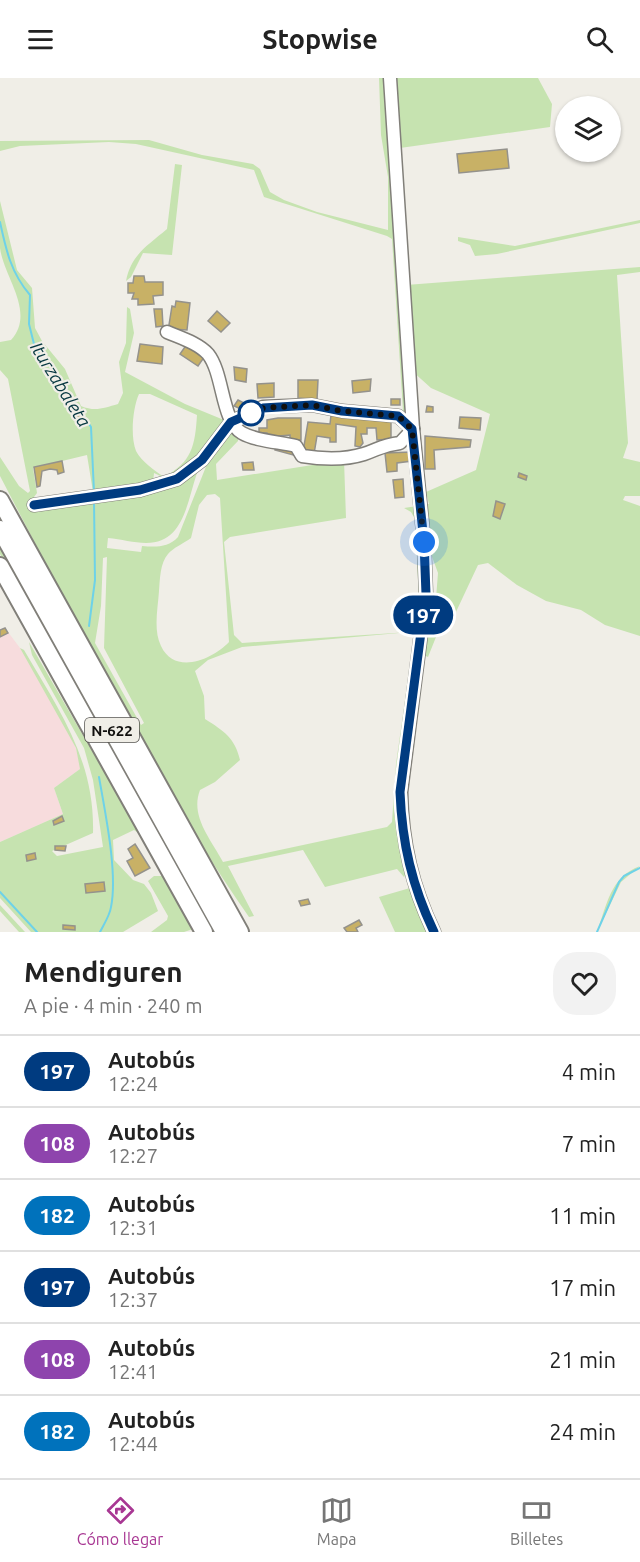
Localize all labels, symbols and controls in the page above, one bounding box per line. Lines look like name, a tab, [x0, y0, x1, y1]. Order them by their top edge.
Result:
icon: menu	[24, 23, 57, 56]
icon: search	[583, 23, 616, 56]
text: Stopwise	[262, 24, 378, 54]
map controls	[555, 96, 621, 162]
button: layers	[555, 96, 621, 162]
water label: Iturzabaleta	[27, 338, 95, 430]
unlabelled marker	[238, 400, 264, 426]
your location	[409, 527, 439, 557]
line badge: 197	[388, 596, 458, 634]
text: 197	[405, 603, 441, 627]
road number: N-622	[85, 718, 139, 742]
button: heart	[553, 952, 616, 1015]
text: Mendiguren	[24, 956, 183, 987]
text: A pie · 4 min · 240 m	[24, 994, 202, 1017]
text: Autobús	[108, 1047, 195, 1072]
text: 197	[39, 1059, 75, 1083]
text: 4 min	[562, 1059, 616, 1084]
text: 12:24	[108, 1072, 158, 1095]
text: Autobús	[108, 1119, 195, 1144]
text: 108	[39, 1131, 75, 1155]
text: 7 min	[562, 1131, 616, 1156]
text: 12:27	[108, 1144, 158, 1167]
text: Autobús	[108, 1191, 195, 1216]
text: 182	[39, 1203, 75, 1227]
text: 11 min	[549, 1203, 616, 1228]
text: 12:31	[108, 1216, 158, 1239]
text: Autobús	[108, 1263, 195, 1288]
text: 197	[39, 1275, 75, 1299]
text: 17 min	[549, 1275, 616, 1300]
text: 12:37	[108, 1288, 158, 1311]
text: Autobús	[108, 1335, 195, 1360]
text: 108	[39, 1347, 75, 1371]
text: 21 min	[549, 1347, 616, 1372]
text: 12:41	[108, 1360, 158, 1383]
text: Autobús	[108, 1407, 195, 1432]
text: 182	[39, 1419, 75, 1443]
text: 24 min	[549, 1419, 616, 1444]
text: 12:44	[108, 1432, 158, 1455]
tab: Cómo llegar	[77, 1494, 163, 1548]
tab: Mapa	[317, 1494, 357, 1548]
tab: Billetes	[510, 1494, 563, 1548]

